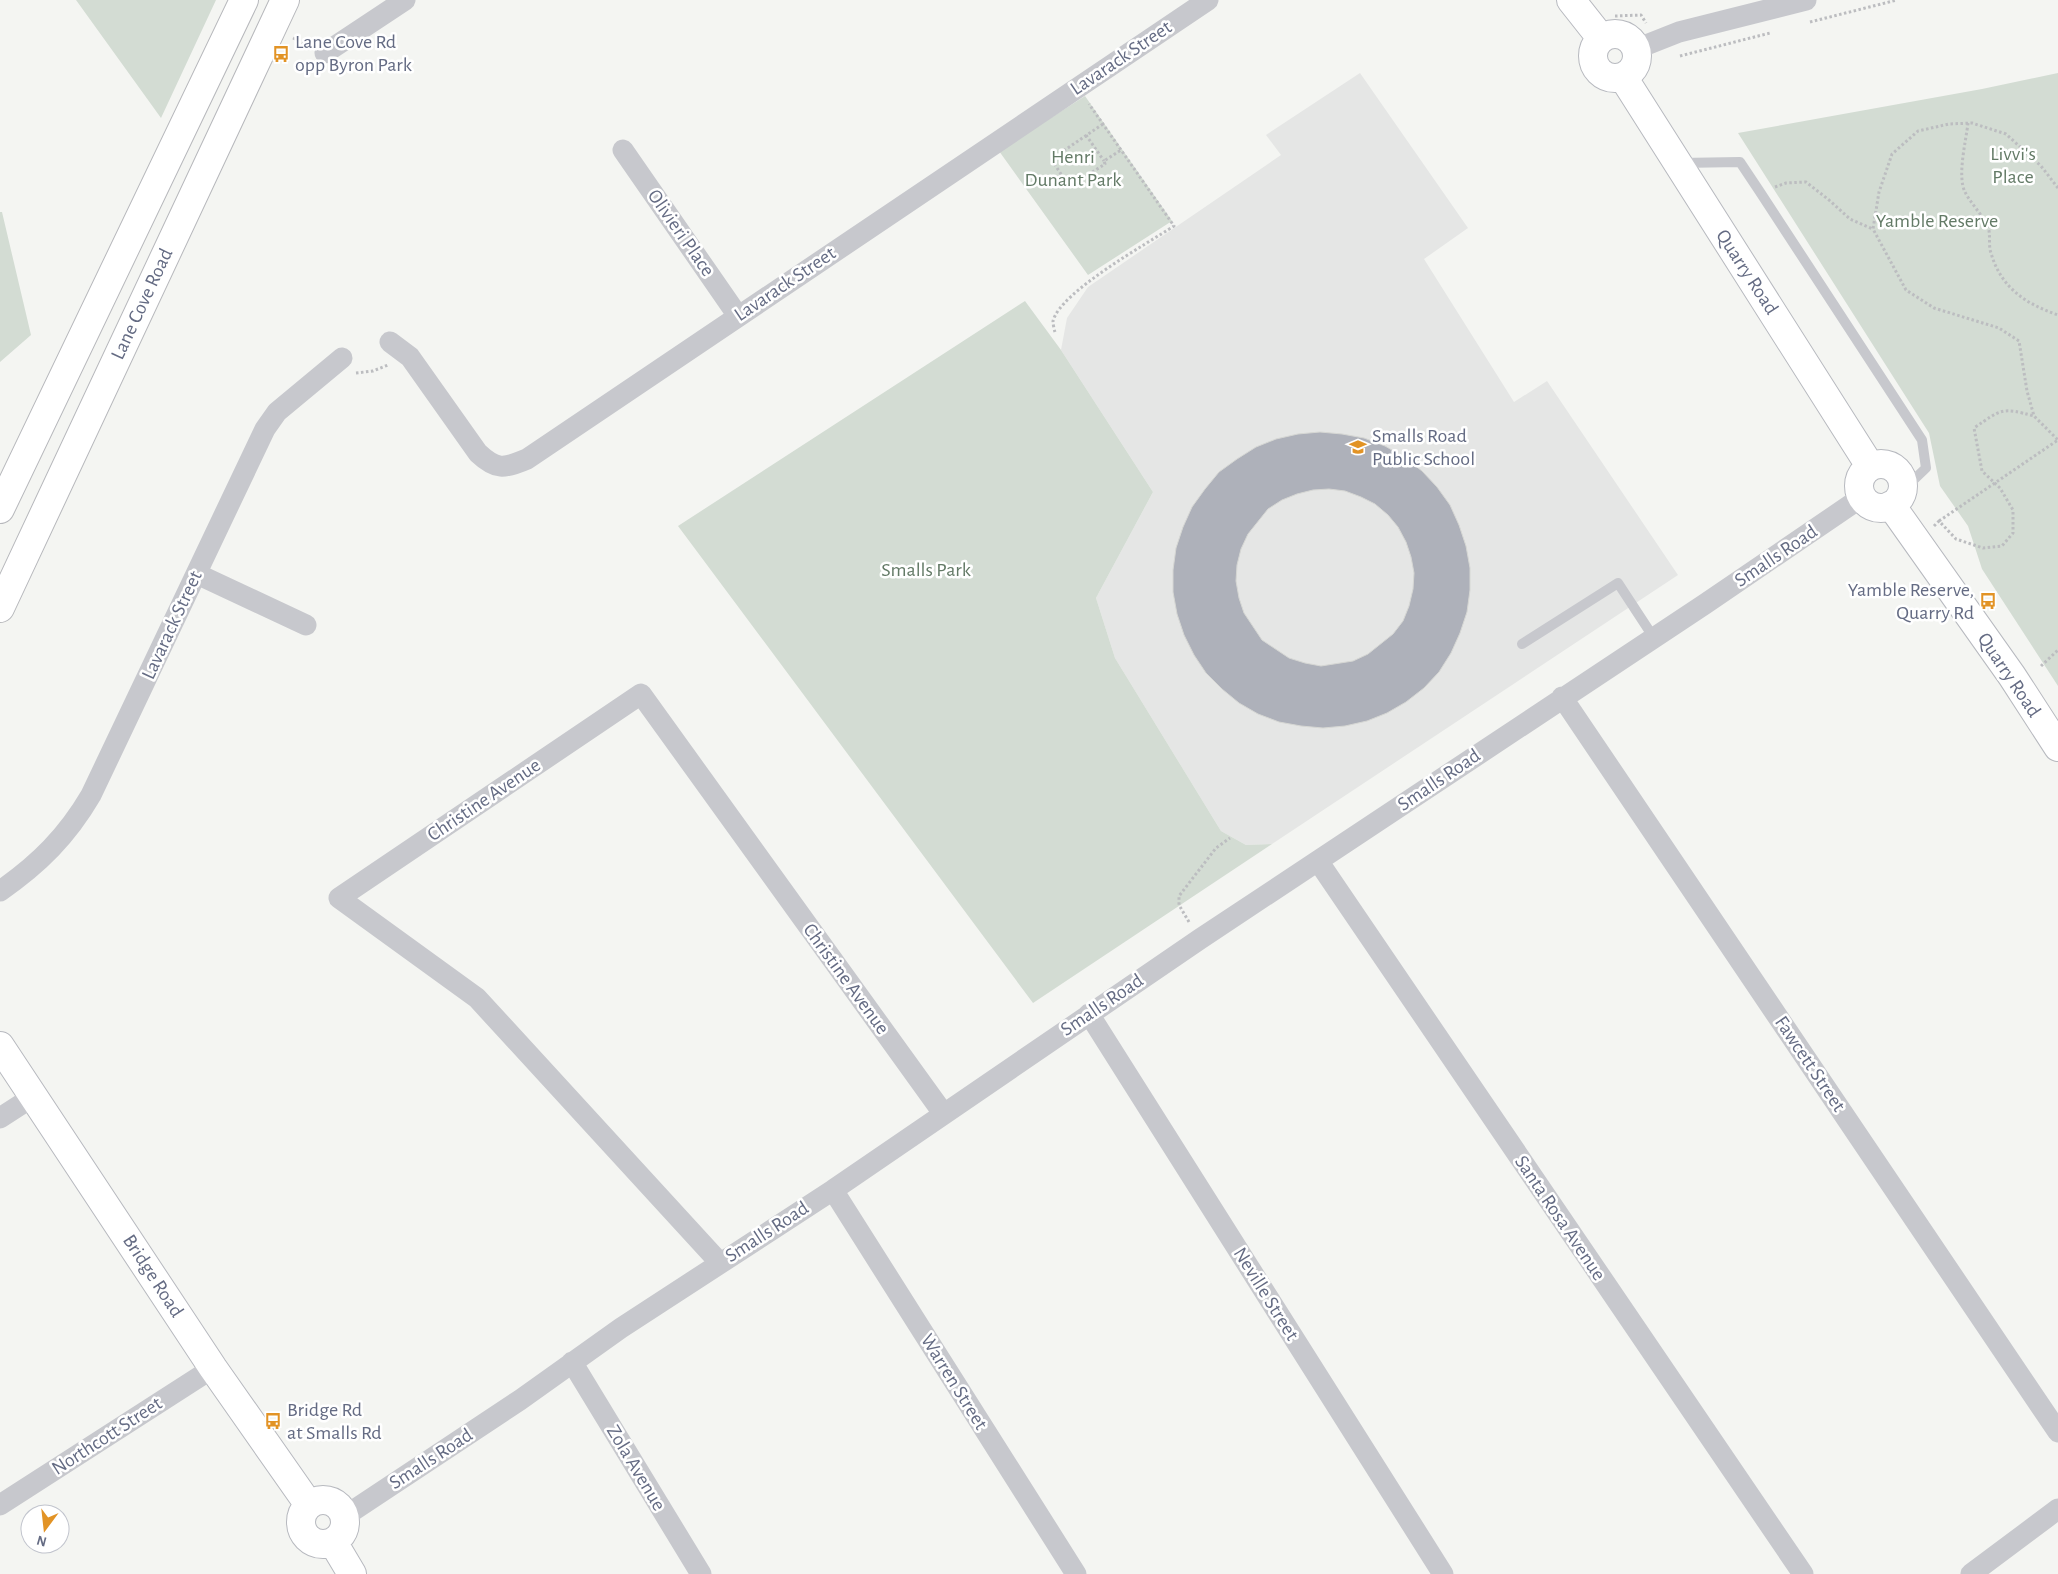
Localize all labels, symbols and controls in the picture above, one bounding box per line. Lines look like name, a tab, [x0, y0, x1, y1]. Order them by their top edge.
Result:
street label: Lavarack Street	[1067, 17, 1176, 99]
place label: Lane Cove Rd opp Byron Park	[295, 32, 412, 75]
bus stop icon: Lane Cove Rd opp Byron Park	[271, 44, 291, 64]
park label: Livvi's Place	[1990, 144, 2036, 187]
park label: Henri Dunant Park	[1025, 147, 1121, 190]
street label: Olivieri Place	[644, 186, 718, 280]
park label: Yamble Reserve	[1876, 211, 1998, 231]
street label: Quarry Road	[1712, 226, 1782, 318]
street label: Lavarack Street	[731, 243, 840, 325]
street label: Lane Cove Road	[108, 245, 176, 363]
place label: Smalls Road Public School	[1372, 426, 1475, 469]
school or university icon: Smalls Road Public School	[1348, 437, 1368, 457]
street label: Smalls Road	[1731, 521, 1821, 591]
park label: Smalls Park	[881, 560, 971, 580]
street label: Lavarack Street	[138, 567, 206, 682]
place label: Yamble Reserve, Quarry Rd	[1848, 580, 1974, 623]
bus stop icon: Yamble Reserve, Quarry Rd	[1978, 591, 1998, 611]
street label: Quarry Road	[1974, 629, 2044, 721]
street label: Smalls Road	[1394, 745, 1484, 815]
street label: Christine Avenue	[424, 755, 544, 845]
street label: Christine Avenue	[799, 920, 893, 1038]
street label: Smalls Road	[1057, 970, 1147, 1040]
street label: Fawcett Street	[1771, 1013, 1849, 1116]
street label: Santa Rosa Avenue	[1511, 1152, 1609, 1284]
street label: Smalls Road	[722, 1198, 812, 1266]
street label: Bridge Road	[119, 1231, 187, 1321]
street label: Neville Street	[1230, 1244, 1303, 1344]
street label: Warren Street	[917, 1331, 992, 1434]
street label: Northcott Street	[48, 1393, 166, 1479]
place label: Bridge Rd at Smalls Rd	[287, 1400, 382, 1443]
bus stop icon: Bridge Rd at Smalls Rd	[263, 1411, 283, 1431]
street label: Zola Avenue	[603, 1422, 669, 1514]
street label: Smalls Road	[386, 1425, 476, 1493]
north arrow	[20, 1504, 70, 1554]
text: N	[35, 1533, 48, 1549]

